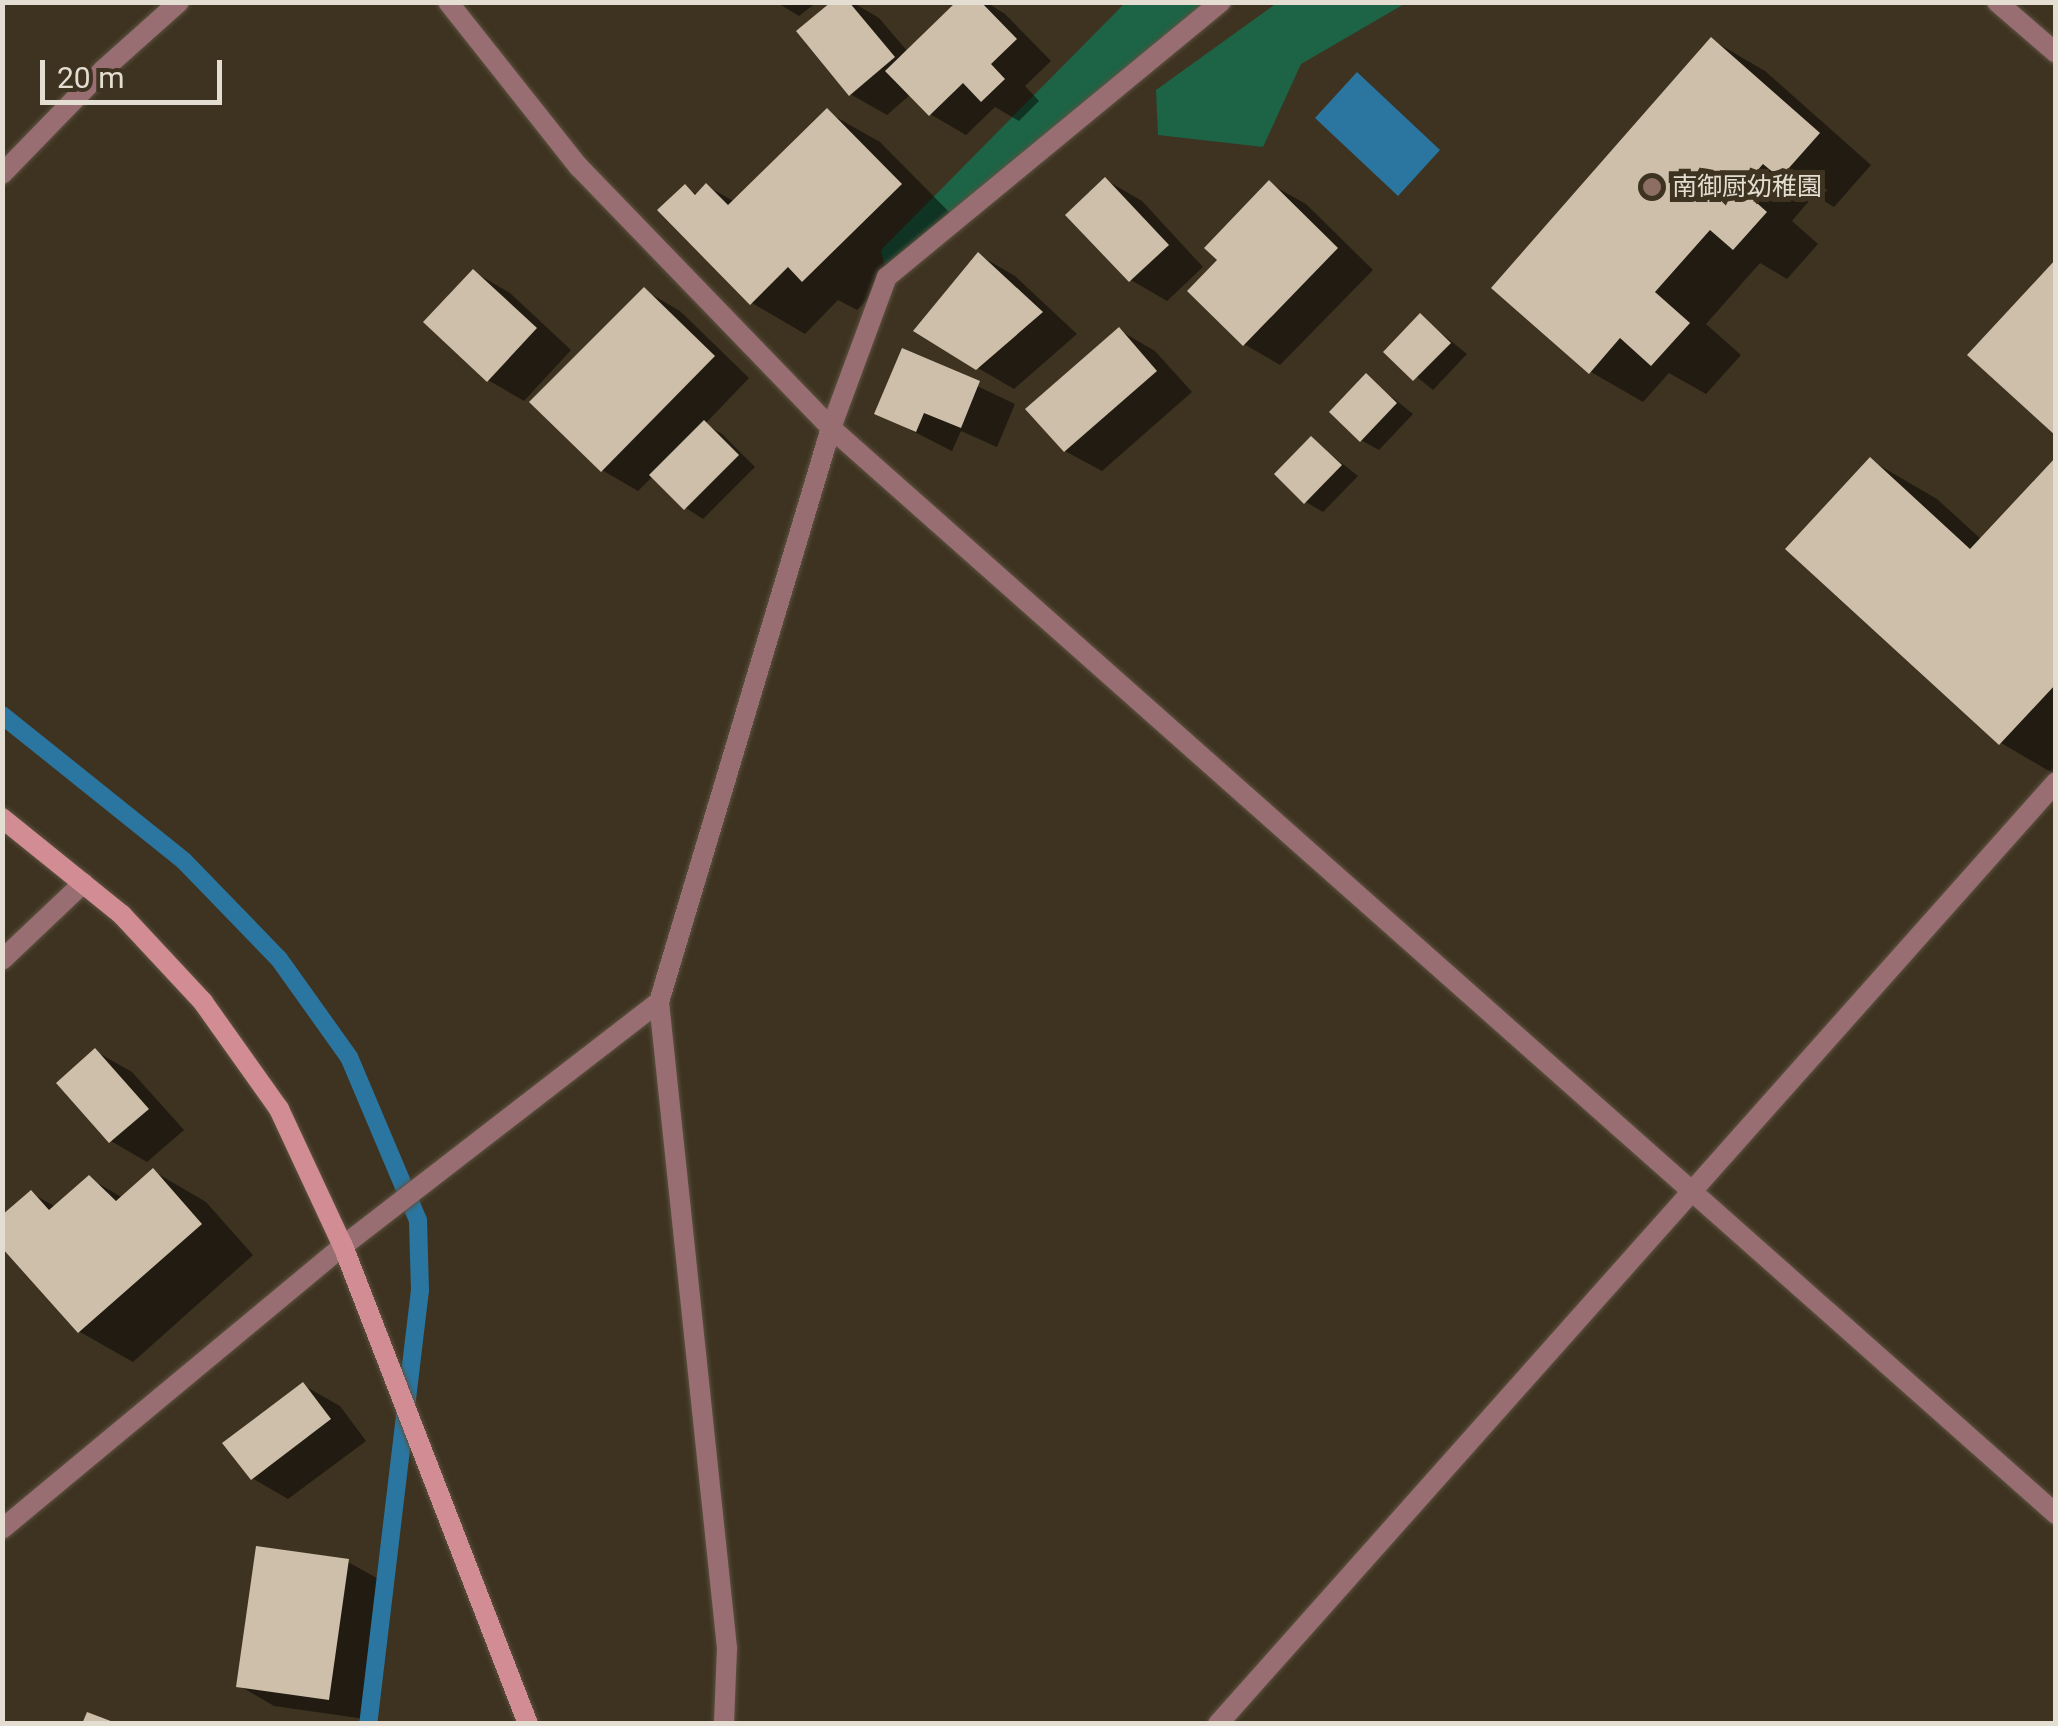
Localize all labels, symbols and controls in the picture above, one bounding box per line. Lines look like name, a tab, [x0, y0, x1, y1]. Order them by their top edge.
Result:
scale bar	[45, 40, 228, 102]
text: 20 m	[57, 60, 124, 95]
place label: 南御厨幼稚園	[1672, 172, 1822, 202]
marker: 南御厨幼稚園	[1641, 176, 1663, 198]

